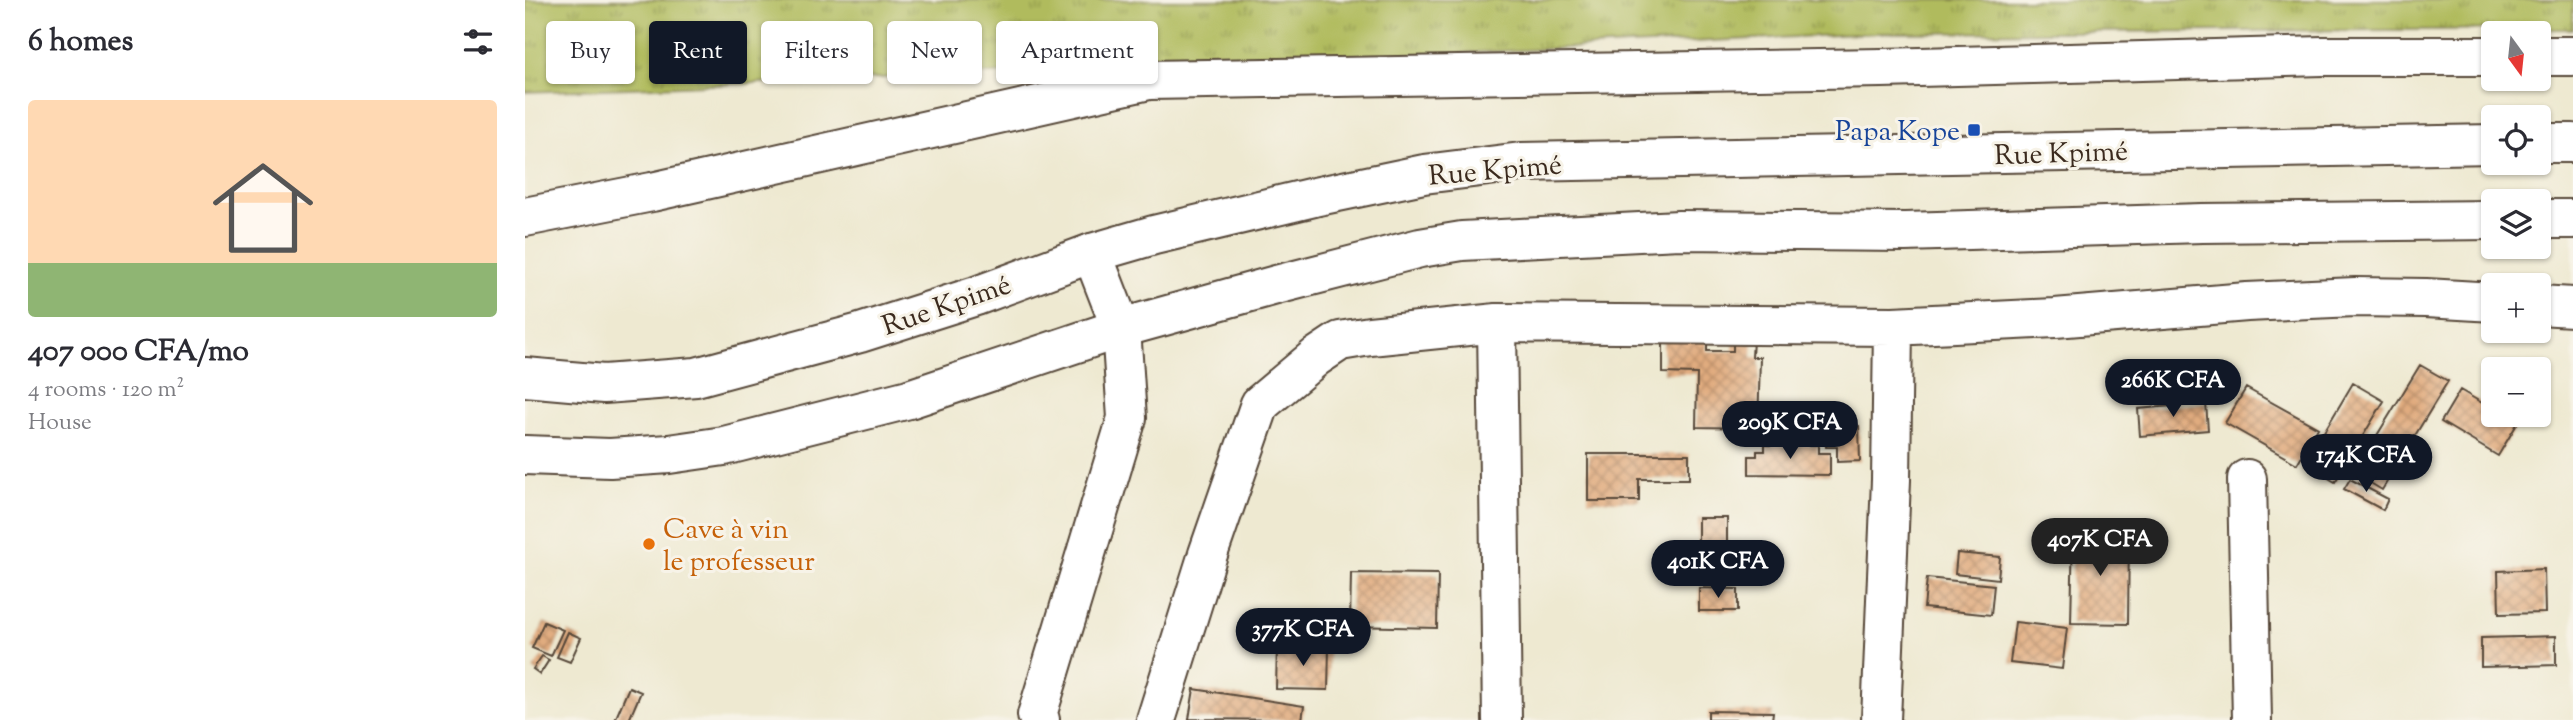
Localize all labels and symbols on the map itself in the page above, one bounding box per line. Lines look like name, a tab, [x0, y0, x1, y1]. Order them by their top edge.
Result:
north arrow	[2481, 21, 2551, 91]
place label: Papa Kope	[1835, 113, 1960, 153]
marker: Papa Kope	[1966, 122, 1982, 138]
street label: Rue Kpimé	[1994, 133, 2129, 177]
street label: Rue Kpimé	[1427, 146, 1564, 198]
street label: Rue Kpimé	[877, 266, 1017, 348]
pin: 266K CFA	[2101, 360, 2245, 419]
pin: 209K CFA	[1718, 402, 1862, 461]
pin: 174K CFA	[2294, 434, 2438, 494]
place label: Cave à vin le professeur	[663, 511, 815, 583]
pin: 407K CFA	[2028, 518, 2172, 578]
marker: Cave à vin le professeur	[641, 536, 657, 552]
pin: 401K CFA	[1646, 540, 1790, 600]
pin: 377K CFA	[1231, 608, 1375, 668]

